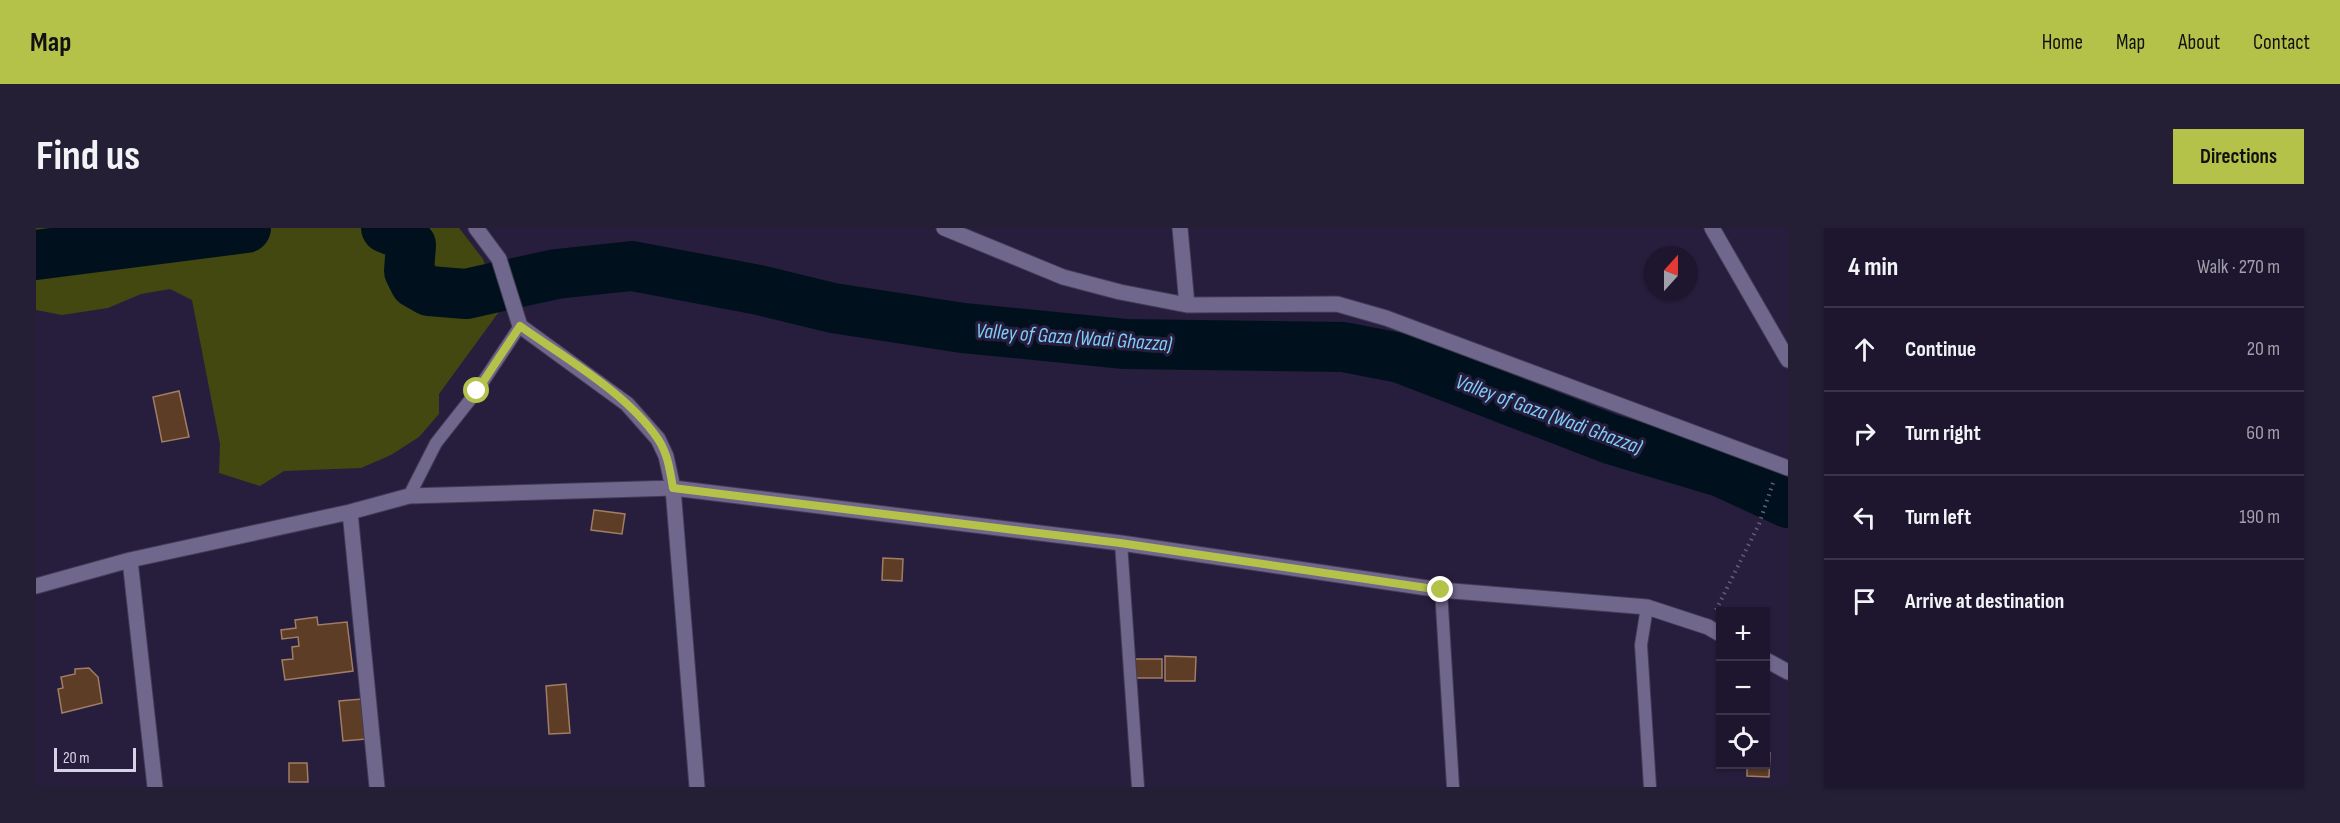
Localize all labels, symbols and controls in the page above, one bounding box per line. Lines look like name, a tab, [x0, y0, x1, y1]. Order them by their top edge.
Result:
text: Map	[30, 26, 71, 59]
text: Home	[2042, 30, 2083, 55]
text: Map	[2116, 30, 2145, 55]
text: About	[2178, 30, 2220, 55]
text: Contact	[2253, 30, 2310, 55]
button: Directions	[2173, 129, 2304, 184]
text: Find us	[36, 131, 140, 182]
north arrow	[1644, 246, 1698, 300]
text: 4 min	[1848, 252, 1898, 283]
text: Walk · 270 m	[2197, 255, 2280, 279]
water label: Valley of Gaza (Wadi Ghazza)	[975, 318, 1173, 357]
icon: ahead	[1848, 333, 1881, 366]
text: Continue	[1905, 336, 1976, 363]
text: 20 m	[2247, 337, 2280, 361]
water label: Valley of Gaza (Wadi Ghazza)	[1452, 369, 1646, 460]
route start	[463, 377, 489, 403]
icon: right	[1848, 417, 1881, 450]
text: Turn right	[1905, 420, 1981, 447]
text: 60 m	[2246, 421, 2280, 445]
icon: left	[1848, 501, 1881, 534]
text: Turn left	[1905, 504, 1971, 531]
text: 190 m	[2239, 505, 2280, 529]
route end	[1427, 576, 1453, 602]
icon: arrive	[1848, 585, 1881, 618]
text: Arrive at destination	[1905, 588, 2064, 615]
map controls	[1716, 607, 1770, 769]
button: +	[1716, 607, 1770, 661]
button: −	[1716, 661, 1770, 715]
button: locate	[1716, 715, 1770, 769]
scale bar	[54, 745, 136, 772]
text: 20 m	[63, 749, 90, 768]

